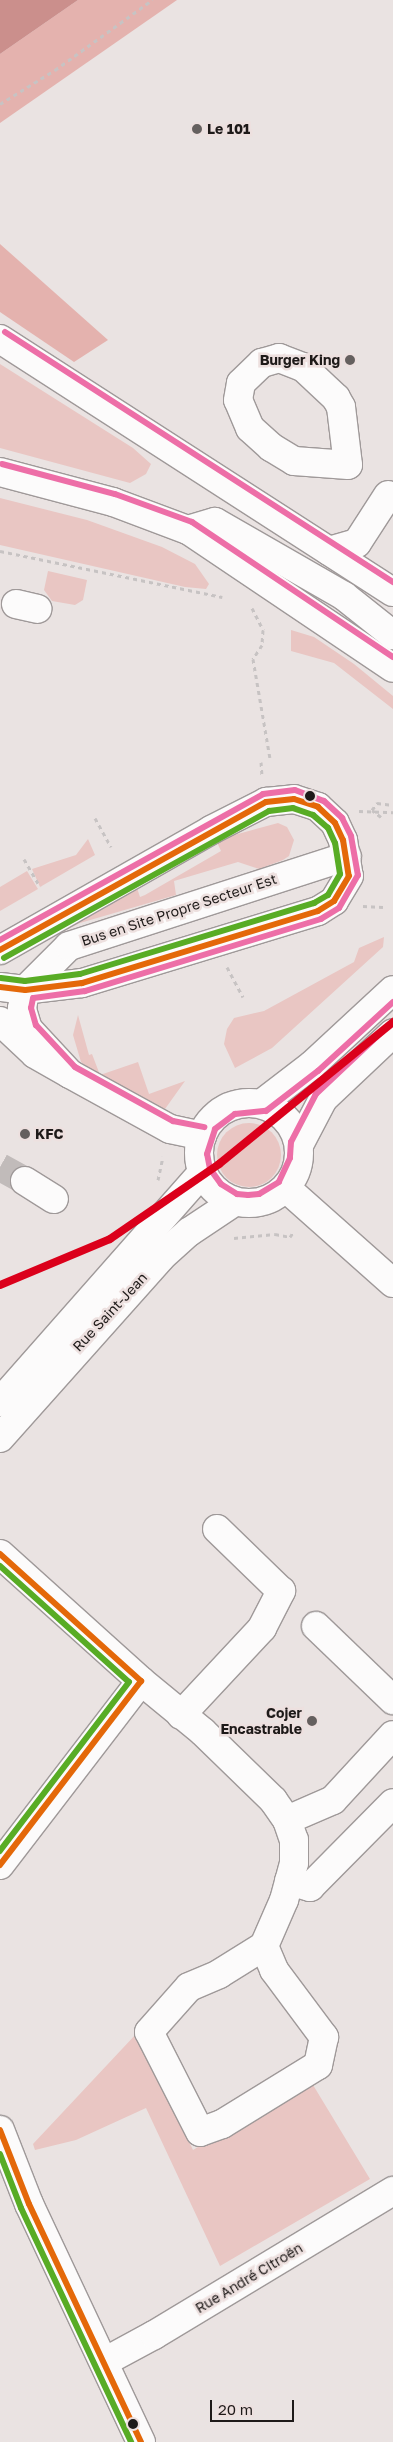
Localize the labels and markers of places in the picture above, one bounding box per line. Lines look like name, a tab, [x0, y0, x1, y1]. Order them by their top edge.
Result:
place label: Le 101	[207, 121, 250, 137]
marker: Le 101	[191, 123, 203, 135]
place label: Burger King	[260, 352, 340, 368]
marker: Burger King	[344, 354, 356, 366]
unlabelled marker	[305, 791, 315, 801]
place label: KFC	[35, 1126, 63, 1142]
marker: KFC	[19, 1128, 31, 1140]
place label: Cojer Encastrable	[220, 1705, 302, 1738]
marker: Cojer Encastrable	[306, 1715, 318, 1727]
unlabelled marker	[128, 2419, 138, 2429]

